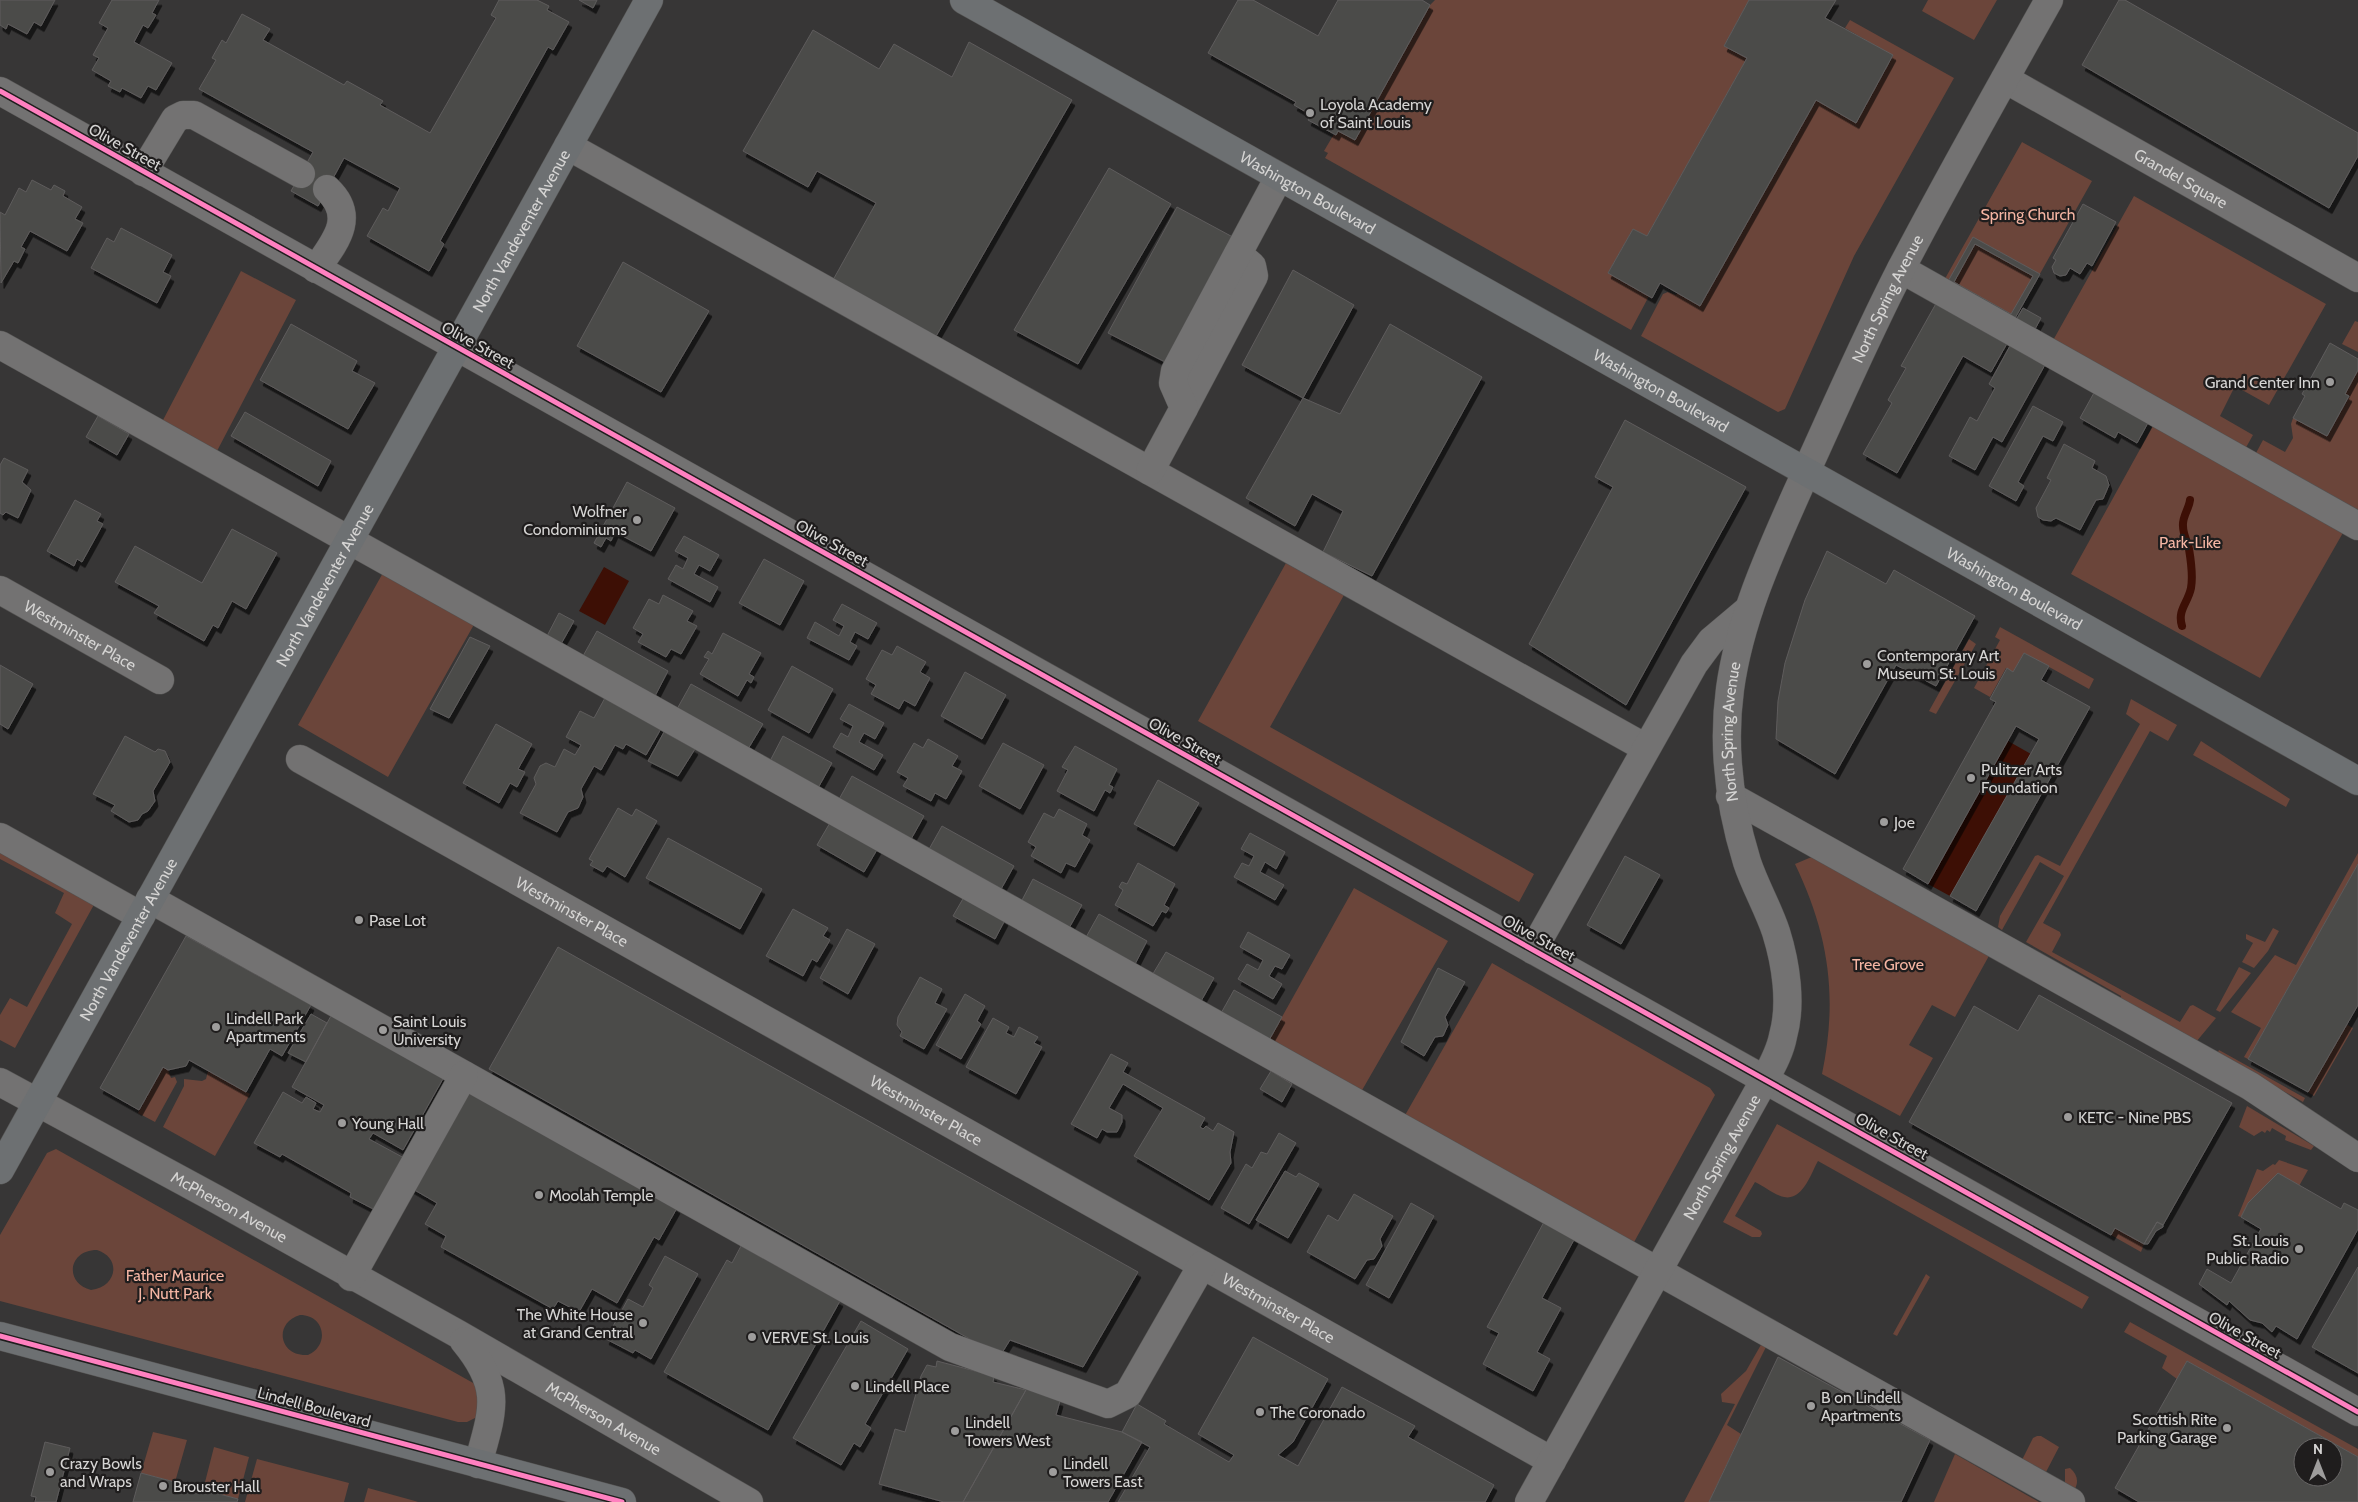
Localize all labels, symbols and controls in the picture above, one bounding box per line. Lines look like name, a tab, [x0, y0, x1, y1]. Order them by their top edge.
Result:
place label: Loyola Academy of Saint Louis	[1320, 95, 1432, 132]
marker: Loyola Academy of Saint Louis	[1304, 107, 1316, 119]
street label: Olive Street	[85, 119, 165, 175]
street label: Grandel Square	[2131, 144, 2231, 212]
street label: North Vandeventer Avenue	[468, 146, 574, 316]
street label: Washington Boulevard	[1237, 147, 1379, 238]
park label: Spring Church	[1981, 205, 2075, 224]
street label: North Spring Avenue	[1847, 231, 1927, 366]
street label: Olive Street	[438, 317, 518, 373]
street label: Washington Boulevard	[1590, 345, 1732, 436]
place label: Grand Center Inn	[2205, 373, 2320, 392]
marker: Grand Center Inn	[2324, 376, 2336, 388]
street label: North Vandeventer Avenue	[272, 500, 377, 670]
place label: Wolfner Condominiums	[523, 502, 628, 539]
marker: Wolfner Condominiums	[631, 514, 643, 526]
street label: Olive Street	[792, 515, 872, 571]
park label: Park-Like	[2159, 533, 2221, 552]
street label: Washington Boulevard	[1943, 543, 2085, 634]
street label: Westminster Place	[21, 596, 140, 674]
place label: Contemporary Art Museum St. Louis	[1877, 646, 2000, 683]
marker: Contemporary Art Museum St. Louis	[1861, 658, 1873, 670]
street label: North Spring Avenue	[1717, 660, 1744, 803]
street label: Olive Street	[1145, 713, 1225, 769]
place label: Pulitzer Arts Foundation	[1981, 760, 2063, 797]
marker: Pulitzer Arts Foundation	[1965, 772, 1977, 784]
place label: Joe	[1893, 813, 1915, 832]
marker: Joe	[1878, 816, 1890, 828]
street label: North Vandeventer Avenue	[75, 854, 181, 1024]
street label: Westminster Place	[513, 873, 632, 951]
street label: Olive Street	[1499, 910, 1579, 966]
place label: Pase Lot	[369, 911, 427, 930]
marker: Pase Lot	[353, 914, 365, 926]
park label: Tree Grove	[1852, 955, 1924, 974]
place label: Lindell Park Apartments	[226, 1009, 306, 1046]
place label: Saint Louis University	[393, 1012, 467, 1049]
marker: Lindell Park Apartments	[210, 1021, 222, 1033]
marker: Saint Louis University	[377, 1024, 389, 1036]
street label: Westminster Place	[867, 1071, 986, 1149]
street label: North Spring Avenue	[1679, 1091, 1764, 1223]
street label: Olive Street	[1852, 1108, 1932, 1164]
place label: KETC - Nine PBS	[2078, 1108, 2191, 1127]
marker: KETC - Nine PBS	[2062, 1111, 2074, 1123]
place label: Young Hall	[351, 1114, 424, 1133]
marker: Young Hall	[336, 1117, 348, 1129]
street label: McPherson Avenue	[168, 1167, 291, 1246]
place label: Moolah Temple	[549, 1186, 653, 1205]
marker: Moolah Temple	[533, 1189, 545, 1201]
place label: St. Louis Public Radio	[2206, 1231, 2289, 1268]
marker: St. Louis Public Radio	[2293, 1243, 2305, 1255]
park label: Father Maurice J. Nutt Park	[126, 1266, 224, 1303]
street label: Westminster Place	[1219, 1269, 1338, 1347]
place label: The White House at Grand Central	[517, 1305, 633, 1342]
street label: Olive Street	[2205, 1307, 2285, 1363]
marker: The White House at Grand Central	[637, 1317, 649, 1329]
place label: VERVE St. Louis	[762, 1328, 869, 1347]
marker: VERVE St. Louis	[746, 1331, 758, 1343]
street label: McPherson Avenue	[543, 1377, 665, 1459]
place label: Lindell Place	[865, 1377, 949, 1396]
marker: Lindell Place	[849, 1380, 861, 1392]
street label: Lindell Boulevard	[255, 1383, 373, 1431]
place label: B on Lindell Apartments	[1821, 1388, 1901, 1425]
marker: B on Lindell Apartments	[1805, 1400, 1817, 1412]
place label: The Coronado	[1270, 1403, 1365, 1422]
marker: The Coronado	[1254, 1406, 1266, 1418]
place label: Scottish Rite Parking Garage	[2117, 1410, 2217, 1447]
place label: Lindell Towers West	[965, 1413, 1051, 1450]
marker: Scottish Rite Parking Garage	[2221, 1422, 2233, 1434]
marker: Lindell Towers West	[949, 1425, 961, 1437]
north arrow	[2293, 1437, 2343, 1487]
text: N	[2313, 1440, 2323, 1458]
place label: Crazy Bowls and Wraps	[60, 1454, 142, 1491]
place label: Lindell Towers East	[1063, 1454, 1143, 1491]
marker: Crazy Bowls and Wraps	[44, 1466, 56, 1478]
marker: Lindell Towers East	[1047, 1466, 1059, 1478]
place label: Brouster Hall	[173, 1477, 260, 1496]
marker: Brouster Hall	[157, 1480, 169, 1492]

